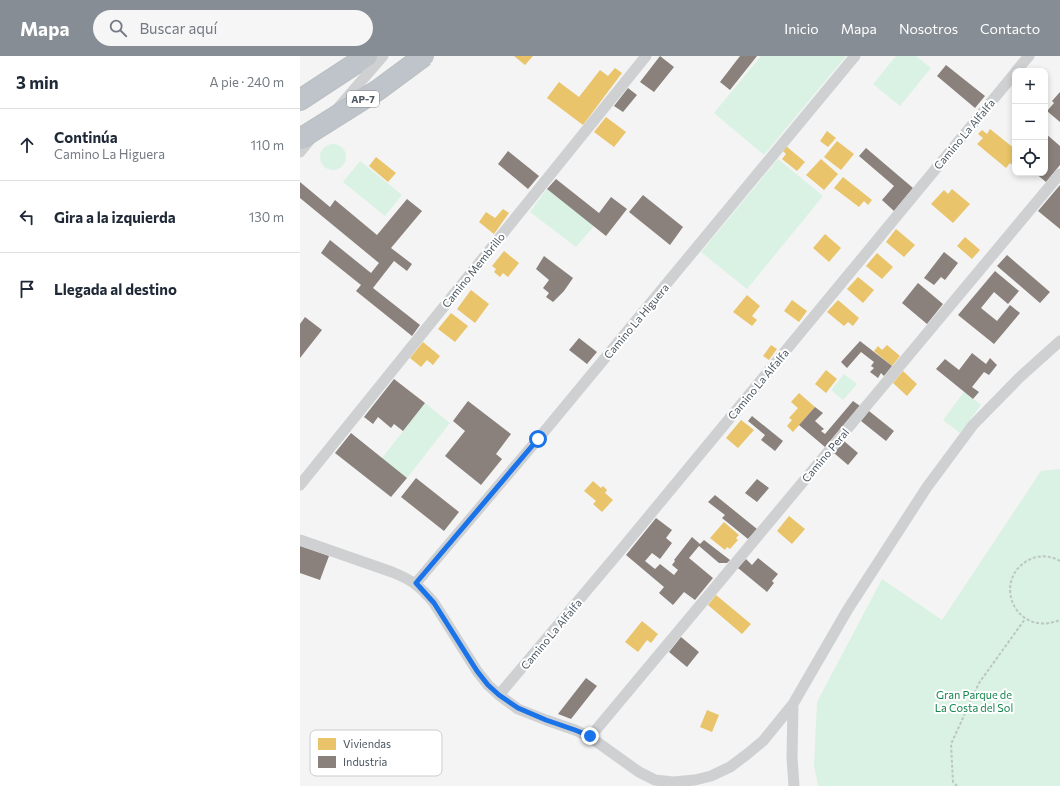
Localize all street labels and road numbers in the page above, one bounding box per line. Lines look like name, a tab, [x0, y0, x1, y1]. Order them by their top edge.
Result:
road number: AP-7	[347, 91, 379, 107]
street label: Camino La Alfalfa	[931, 96, 997, 172]
street label: Camino Membrillo	[439, 230, 507, 310]
street label: Camino La Higuera	[601, 281, 671, 361]
street label: Camino La Alfalfa	[725, 346, 791, 422]
street label: Camino Peral	[799, 426, 851, 484]
street label: Camino La Alfalfa	[518, 596, 584, 672]

